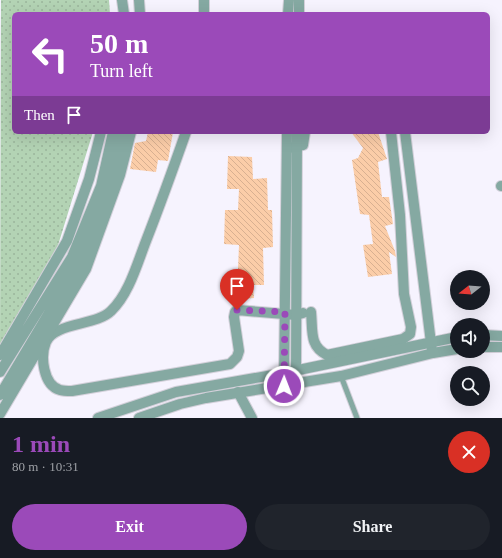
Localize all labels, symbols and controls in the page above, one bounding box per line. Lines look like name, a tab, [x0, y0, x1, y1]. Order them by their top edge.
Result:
icon: left	[24, 28, 76, 80]
text: 50 m	[90, 28, 148, 59]
text: Turn left	[90, 61, 153, 81]
icon: arrive	[63, 104, 85, 126]
text: Then	[24, 107, 55, 123]
pin	[220, 269, 254, 310]
north arrow	[450, 270, 490, 310]
map controls	[450, 270, 490, 406]
icon: arrive	[226, 275, 248, 297]
button: sound	[450, 318, 490, 358]
position arrow	[263, 365, 305, 407]
button: search	[450, 366, 490, 406]
text: 1 min	[12, 431, 70, 457]
button: close	[448, 431, 490, 473]
text: 80 m · 10:31	[12, 459, 79, 474]
button: Exit	[12, 504, 247, 550]
button: Share	[255, 504, 490, 550]

